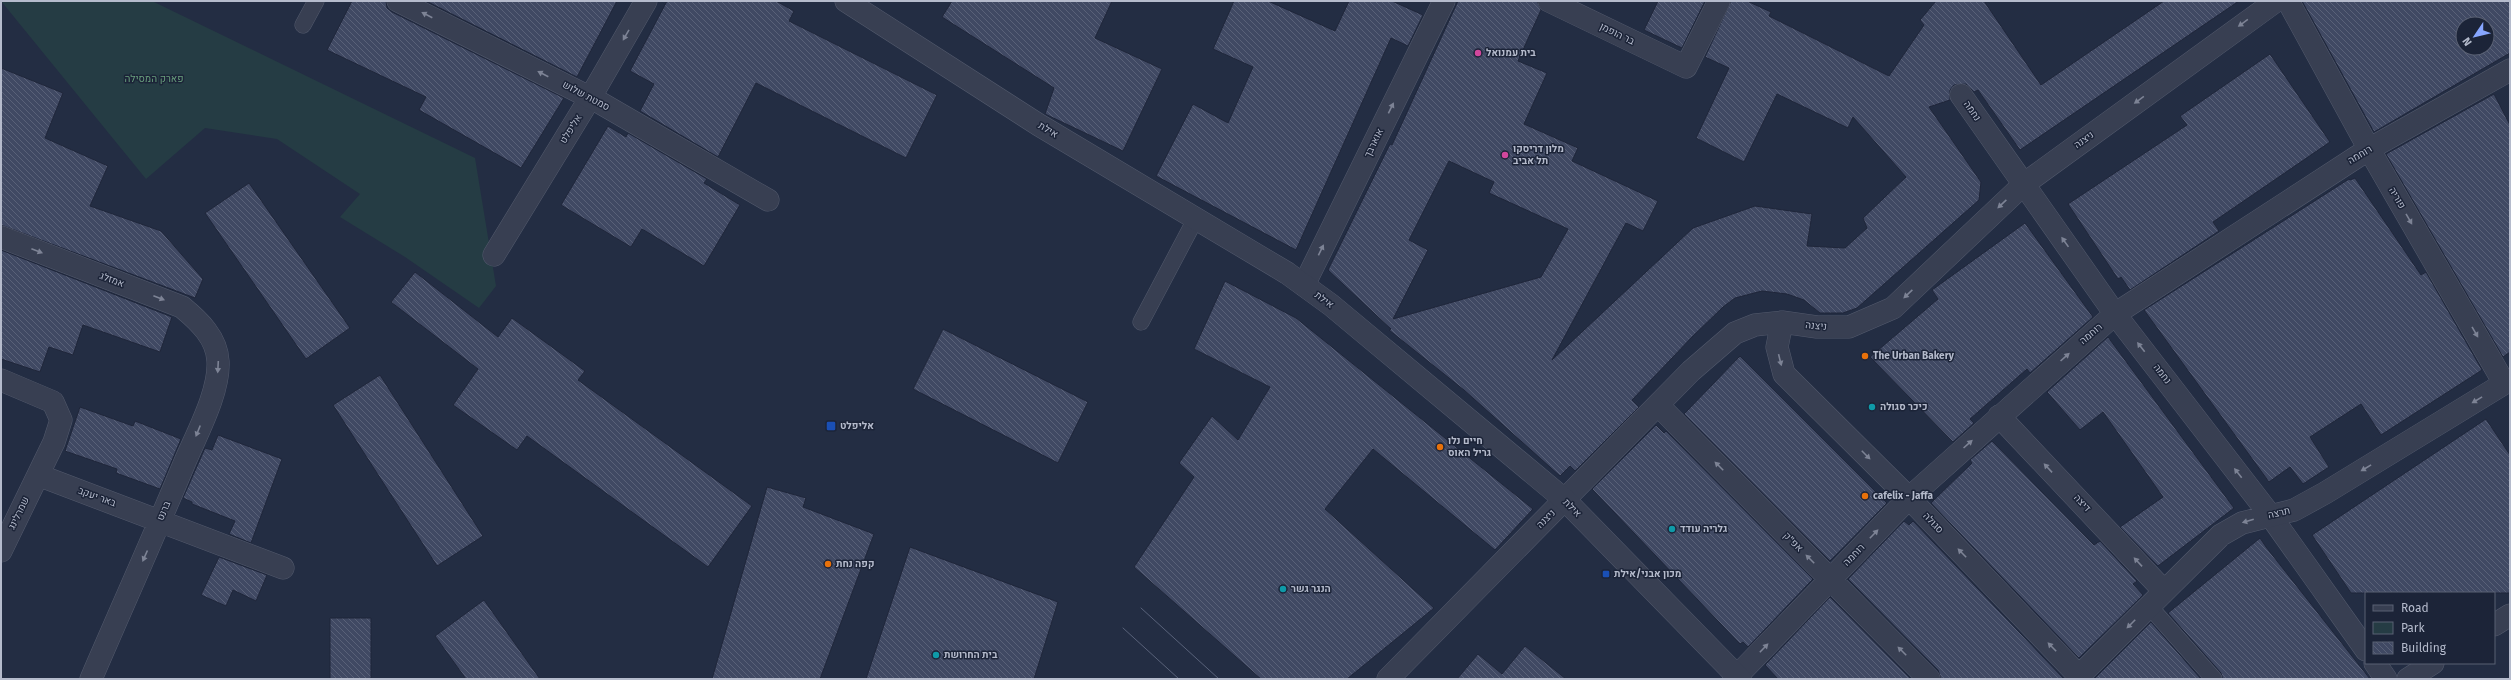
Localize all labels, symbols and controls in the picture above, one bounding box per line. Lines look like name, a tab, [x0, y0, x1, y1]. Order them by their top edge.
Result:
one-way arrow	[421, 12, 433, 19]
north arrow	[2455, 16, 2495, 56]
one-way arrow	[2238, 19, 2249, 27]
street label: בר הופמן	[1598, 20, 1637, 48]
one-way arrow	[623, 29, 630, 41]
text: N	[2460, 35, 2475, 48]
place label: בית עמנואל	[1486, 47, 1536, 59]
marker: בית עמנואל	[1473, 48, 1483, 58]
one-way arrow	[537, 70, 549, 77]
park label: פארק המסילה	[124, 73, 184, 85]
street label: סמטת שלוש	[560, 79, 612, 113]
one-way arrow	[2133, 96, 2144, 104]
street label: נחמה	[1961, 99, 1983, 123]
one-way arrow	[1388, 102, 1394, 114]
street label: אליפלט	[557, 112, 585, 146]
street label: אילת	[1036, 119, 1060, 141]
street label: אוארבך	[1362, 126, 1386, 160]
street label: ניצנה	[2072, 129, 2096, 151]
place label: מלון דריסקו תל אביב	[1513, 143, 1564, 167]
street label: רוחמה	[2346, 143, 2374, 167]
marker: מלון דריסקו תל אביב	[1500, 150, 1510, 160]
street label: פוריה	[2386, 185, 2408, 211]
one-way arrow	[1997, 200, 2007, 209]
one-way arrow	[2406, 213, 2413, 225]
one-way arrow	[2061, 237, 2069, 247]
one-way arrow	[1318, 244, 1324, 255]
one-way arrow	[32, 249, 44, 255]
street label: אמזלג	[98, 270, 126, 290]
street label: אילת	[1312, 289, 1336, 311]
one-way arrow	[1903, 289, 1913, 298]
one-way arrow	[153, 296, 165, 302]
street label: ניצנה	[1805, 319, 1827, 333]
street label: רוחמה	[2077, 321, 2105, 347]
one-way arrow	[2471, 326, 2478, 338]
one-way arrow	[2137, 342, 2146, 353]
place label: The Urban Bakery	[1873, 350, 1955, 362]
marker: The Urban Bakery	[1860, 351, 1870, 361]
one-way arrow	[2059, 353, 2070, 362]
one-way arrow	[1778, 354, 1784, 366]
one-way arrow	[215, 361, 221, 374]
street label: נחמה	[2151, 362, 2173, 386]
one-way arrow	[2471, 397, 2483, 404]
place label: כיכר סגולה	[1880, 401, 1927, 413]
marker: כיכר סגולה	[1867, 402, 1877, 412]
marker: אליפלט	[825, 420, 837, 432]
place label: אליפלט	[840, 420, 874, 432]
one-way arrow	[194, 426, 200, 438]
place label: חיים נלו גריל האוס	[1448, 435, 1491, 459]
one-way arrow	[1963, 439, 1973, 449]
marker: חיים נלו גריל האוס	[1435, 442, 1445, 452]
one-way arrow	[1861, 450, 1871, 460]
one-way arrow	[1714, 461, 1724, 471]
one-way arrow	[2043, 463, 2053, 473]
one-way arrow	[2360, 465, 2372, 472]
one-way arrow	[2233, 467, 2242, 478]
street label: באר יעקב	[76, 485, 118, 510]
place label: cafelix - Jaffa	[1873, 490, 1933, 502]
marker: cafelix - Jaffa	[1860, 491, 1870, 501]
street label: דיצה	[2071, 492, 2093, 514]
street label: שמרלינג	[6, 495, 32, 531]
street label: אילת	[1560, 496, 1584, 520]
street label: ברנט	[155, 499, 174, 523]
street label: תרצה	[2267, 505, 2291, 521]
street label: ניצנה	[1534, 507, 1558, 531]
street label: סגולה	[1920, 510, 1946, 536]
one-way arrow	[2242, 518, 2254, 524]
place label: גלריה עודד	[1680, 523, 1727, 535]
marker: גלריה עודד	[1667, 524, 1677, 534]
one-way arrow	[1869, 529, 1879, 539]
street label: אפ"ק	[1781, 530, 1805, 554]
street label: רוחמה	[1841, 541, 1867, 569]
one-way arrow	[1958, 549, 1967, 558]
one-way arrow	[141, 550, 148, 562]
one-way arrow	[1805, 554, 1815, 564]
one-way arrow	[2133, 557, 2142, 567]
place label: קפה נחת	[836, 558, 874, 570]
marker: קפה נחת	[823, 559, 833, 569]
place label: מכון אבני/אילת	[1614, 568, 1681, 580]
marker: מכון אבני/אילת	[1601, 569, 1611, 579]
place label: הנגר גשר	[1291, 583, 1331, 595]
marker: הנגר גשר	[1278, 584, 1288, 594]
legend	[2365, 592, 2495, 664]
text: Road	[2401, 601, 2429, 615]
one-way arrow	[2126, 619, 2136, 629]
text: Park	[2401, 621, 2425, 635]
text: Building	[2401, 641, 2447, 655]
one-way arrow	[2047, 642, 2057, 652]
one-way arrow	[1760, 643, 1769, 653]
one-way arrow	[1897, 646, 1907, 656]
place label: בית החרושת	[944, 649, 998, 661]
marker: בית החרושת	[931, 650, 941, 660]

